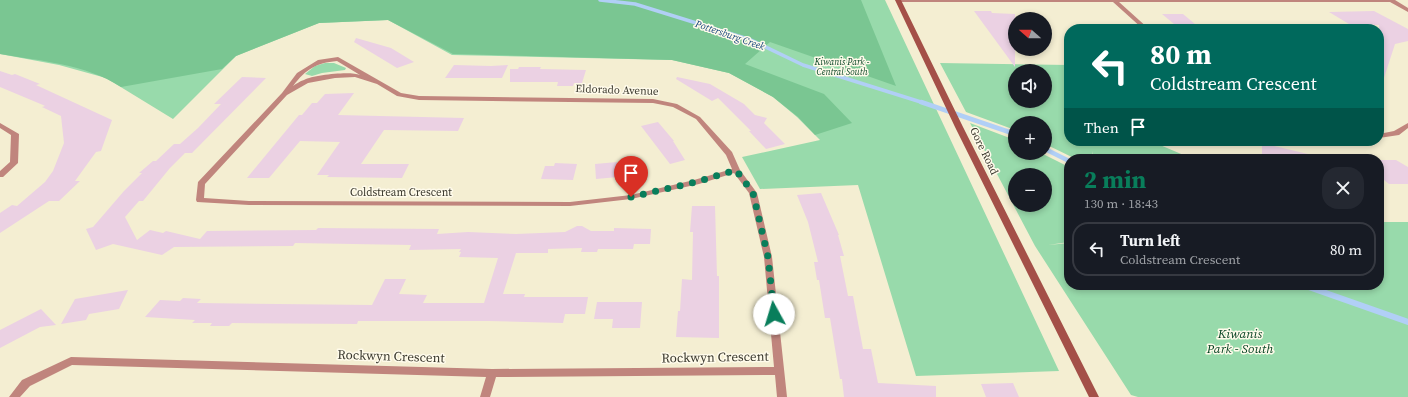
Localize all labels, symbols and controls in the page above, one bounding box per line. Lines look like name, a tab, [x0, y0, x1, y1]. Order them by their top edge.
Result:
north arrow	[1008, 12, 1052, 56]
map controls	[1008, 12, 1052, 212]
water label: Pottersburg Creek	[693, 17, 767, 53]
text: 80 m	[1150, 35, 1212, 73]
icon: left	[1084, 40, 1136, 92]
park label: Kiwanis Park - Central South	[813, 56, 870, 78]
button: sound	[1008, 64, 1052, 108]
text: Coldstream Crescent	[1150, 71, 1317, 96]
street label: Eldorado Avenue	[575, 81, 659, 99]
button: +	[1008, 116, 1052, 160]
icon: arrive	[1127, 116, 1149, 138]
text: Then	[1084, 117, 1119, 138]
street label: Gore Road	[966, 125, 1002, 178]
pin	[614, 156, 648, 197]
icon: arrive	[620, 162, 642, 184]
text: 2 min	[1084, 163, 1146, 196]
button: close	[1322, 167, 1364, 209]
button: −	[1008, 168, 1052, 212]
street label: Coldstream Crescent	[350, 185, 452, 200]
text: 130 m · 18:43	[1084, 195, 1158, 212]
text: Turn left	[1120, 230, 1180, 251]
icon: left	[1086, 238, 1108, 260]
text: 80 m	[1330, 239, 1362, 260]
text: Coldstream Crescent	[1120, 251, 1240, 268]
position arrow	[753, 293, 795, 335]
park label: Kiwanis Park - South	[1206, 325, 1273, 357]
street label: Rockwyn Crescent	[337, 346, 446, 366]
street label: Rockwyn Crescent	[661, 348, 770, 366]

